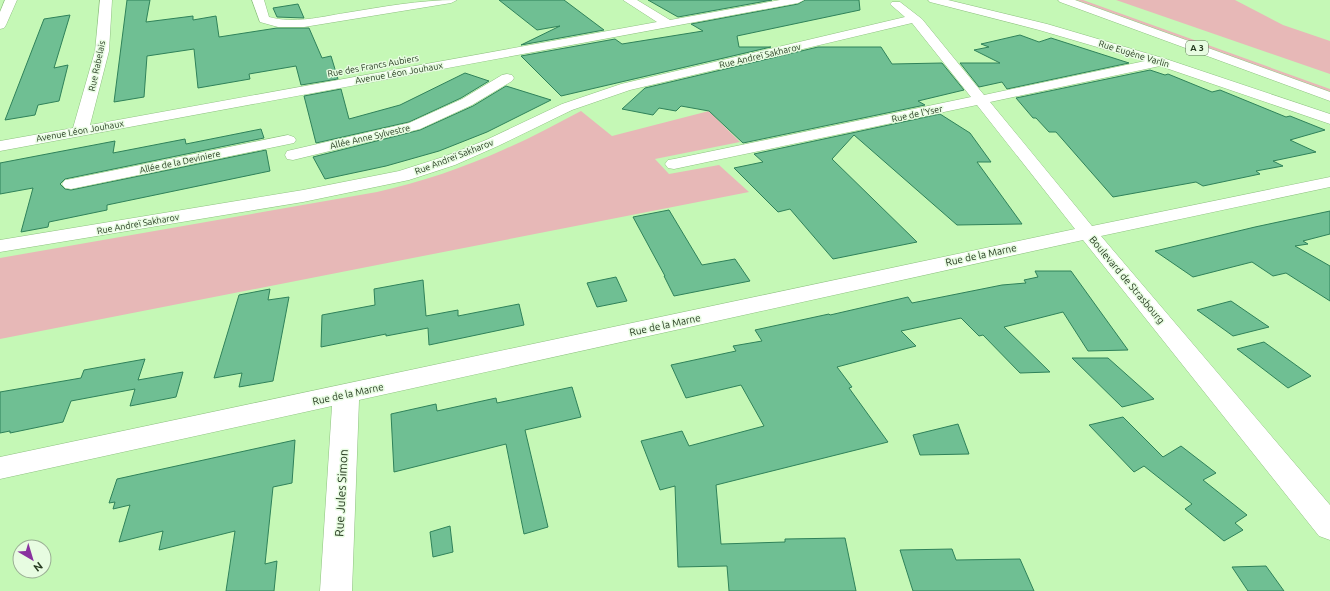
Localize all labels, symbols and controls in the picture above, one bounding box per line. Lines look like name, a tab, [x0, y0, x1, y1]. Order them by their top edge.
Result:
street label: Rue Eugène Varlin	[1097, 38, 1171, 70]
street label: Rue Rabelais	[87, 40, 107, 92]
road number: A 3	[1186, 41, 1208, 55]
street label: Rue Andreï Sakharov	[718, 42, 802, 70]
street label: Rue des Francs Aubiers	[327, 53, 420, 79]
street label: Avenue Léon Jouhaux	[354, 60, 444, 86]
street label: Rue de l'Yser	[891, 104, 944, 124]
street label: Avenue Léon Jouhaux	[35, 118, 125, 144]
street label: Allée Anne Sylvestre	[329, 123, 411, 151]
street label: Rue Andreï Sakharov	[413, 137, 495, 177]
street label: Allée de la Deviniere	[139, 149, 221, 175]
street label: Rue Andreï Sakharov	[96, 212, 181, 236]
street label: Boulevard de Strasbourg	[1087, 234, 1167, 326]
street label: Rue de la Marne	[944, 242, 1018, 268]
street label: Rue de la Marne	[628, 312, 702, 338]
street label: Rue de la Marne	[311, 381, 385, 407]
street label: Rue Jules Simon	[332, 449, 350, 537]
north arrow	[12, 539, 52, 579]
text: N	[31, 560, 45, 574]

